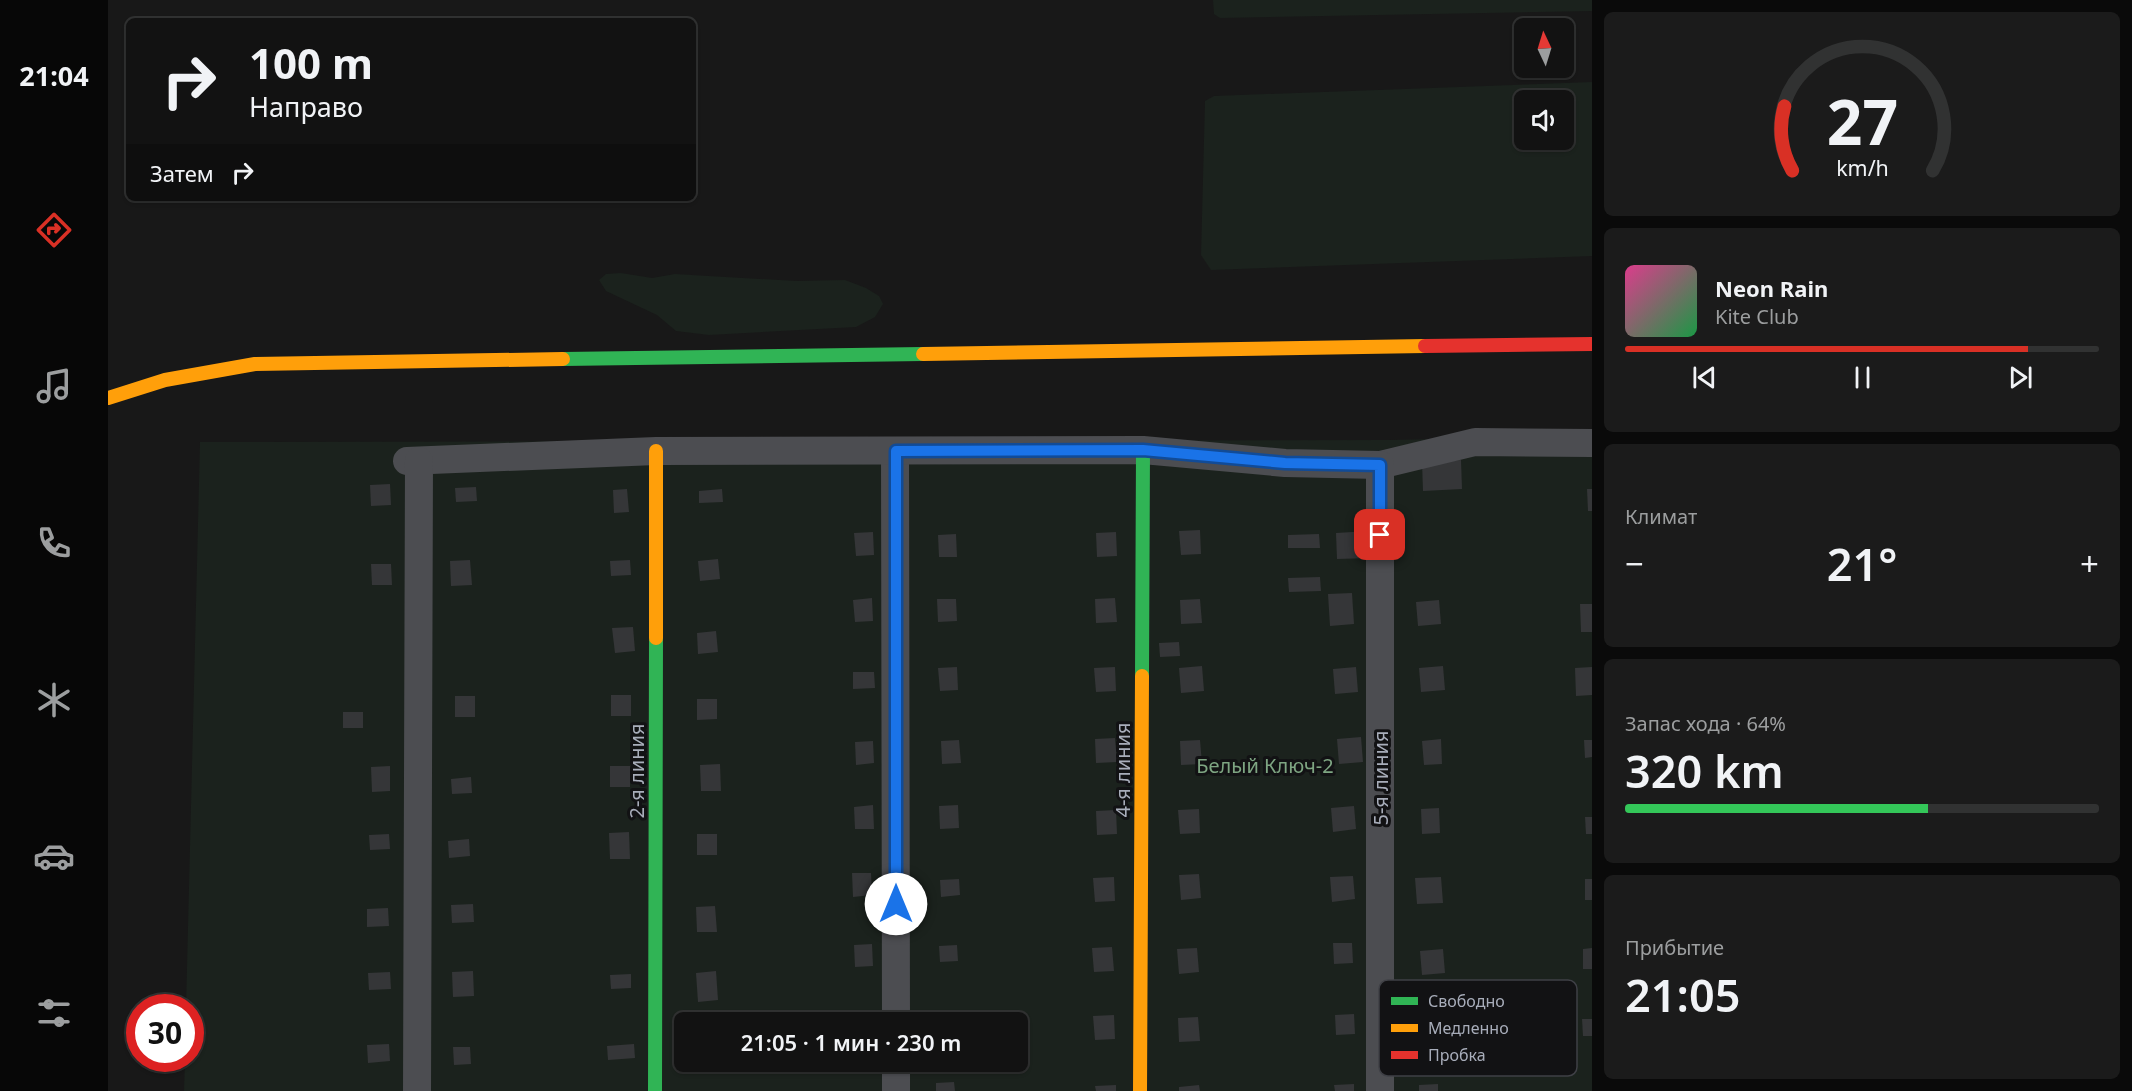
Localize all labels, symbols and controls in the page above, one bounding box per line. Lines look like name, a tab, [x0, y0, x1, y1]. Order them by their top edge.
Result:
north arrow	[1514, 18, 1574, 78]
map controls	[1514, 18, 1574, 150]
text: 100 m	[249, 34, 373, 91]
icon: right	[150, 42, 228, 120]
text: 21:04	[19, 57, 89, 94]
text: 27	[1826, 78, 1898, 163]
text: Направо	[249, 88, 363, 125]
button: sound	[1514, 90, 1574, 150]
text: km/h	[1836, 153, 1888, 182]
icon: right	[226, 156, 259, 189]
text: Затем	[150, 158, 214, 188]
icon: directions	[33, 209, 75, 251]
text: Neon Rain	[1715, 273, 1828, 303]
text: Kite Club	[1715, 303, 1799, 330]
icon: previous	[1688, 361, 1721, 394]
icon: pause	[1846, 361, 1879, 394]
icon: next	[2004, 361, 2037, 394]
icon: music	[33, 365, 75, 407]
text: Климат	[1625, 503, 1697, 530]
pin	[1354, 509, 1405, 560]
icon: arrive	[1363, 518, 1396, 551]
icon: phone	[33, 522, 75, 564]
text: 21°	[1827, 533, 1897, 594]
text: −	[1625, 541, 1644, 586]
text: +	[2080, 541, 2099, 586]
icon: climate	[33, 679, 75, 721]
text: Запас хода · 64%	[1625, 710, 1786, 737]
street label: 4-я линия	[1109, 722, 1136, 818]
street label: 2-я линия	[623, 723, 650, 819]
street label: 5-я линия	[1367, 730, 1394, 826]
text: 320 km	[1625, 740, 1784, 801]
park label: Белый Ключ-2	[1196, 752, 1334, 779]
icon: car	[33, 835, 75, 877]
position arrow	[864, 872, 928, 936]
text: Прибытие	[1625, 934, 1724, 961]
text: 21:05	[1625, 964, 1740, 1025]
legend	[1379, 980, 1577, 1076]
text: Свободно	[1428, 990, 1505, 1012]
icon: filters	[33, 992, 75, 1034]
speed limit sign: 30	[126, 994, 204, 1072]
text: Медленно	[1428, 1017, 1509, 1039]
text: 21:05 · 1 мин · 230 m	[741, 1027, 961, 1057]
text: Пробка	[1428, 1044, 1486, 1066]

